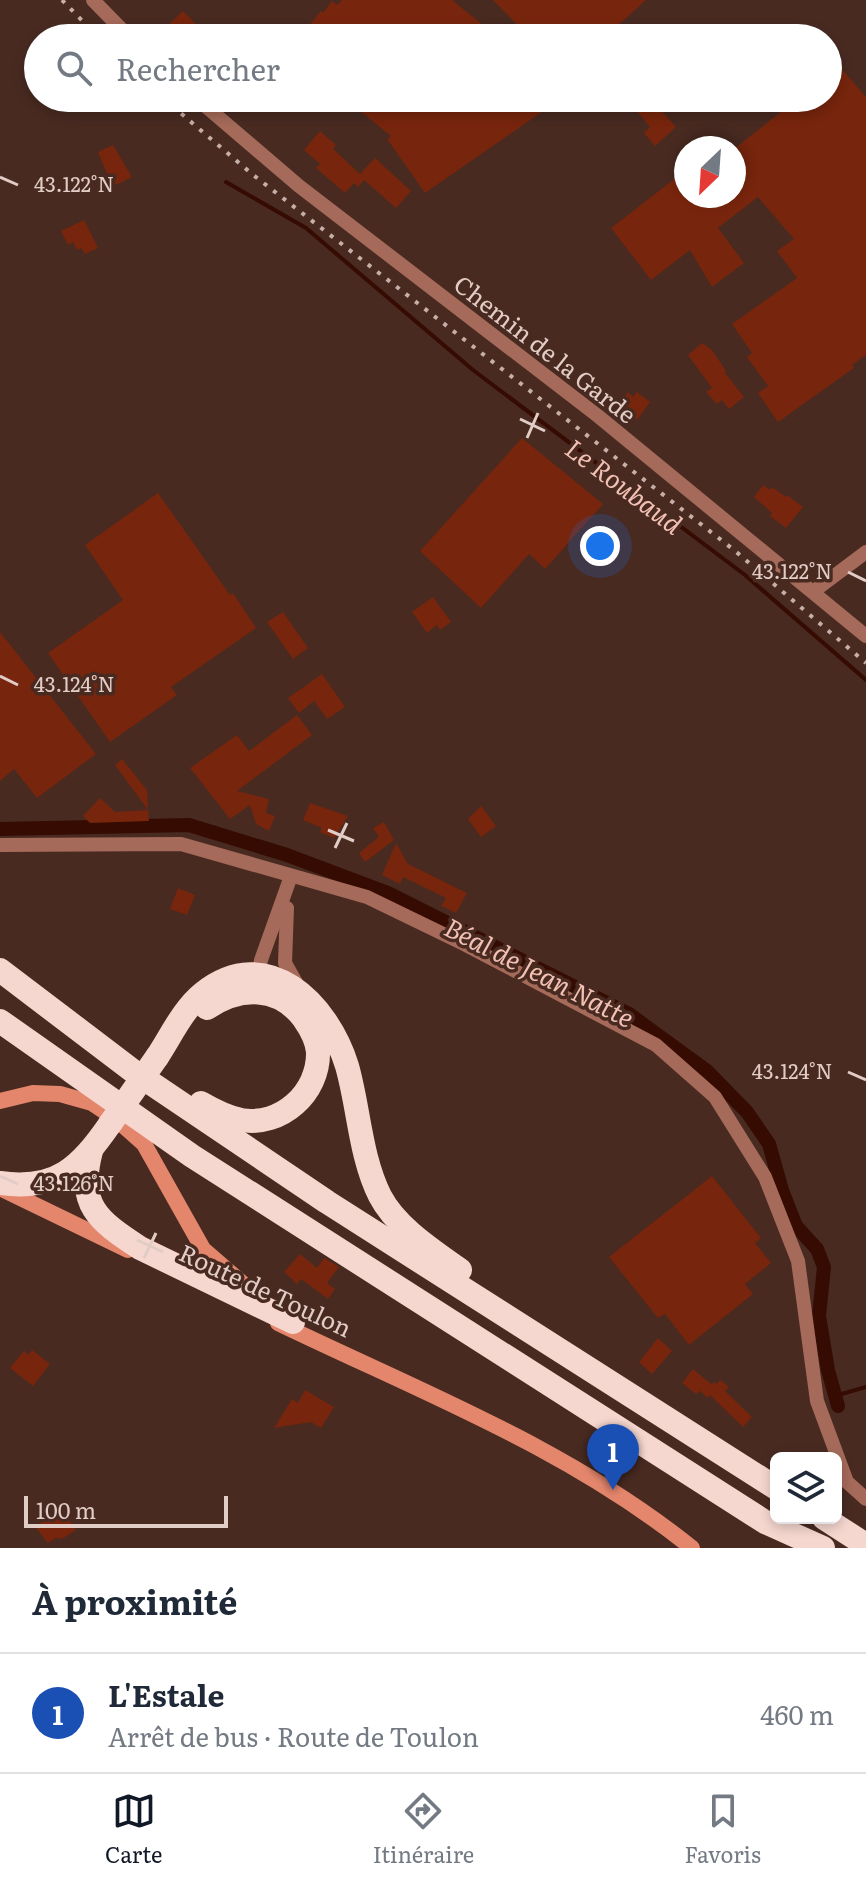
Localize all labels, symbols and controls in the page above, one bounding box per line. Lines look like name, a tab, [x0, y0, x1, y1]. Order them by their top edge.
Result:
search box	[24, 24, 842, 112]
icon: search	[52, 46, 96, 90]
text: Rechercher	[116, 46, 280, 90]
north arrow	[674, 136, 746, 208]
text: 43.122°N	[34, 168, 114, 198]
street label: Chemin de la Garde	[447, 266, 645, 430]
water label: Le Roubaud	[558, 428, 692, 542]
your location	[580, 526, 620, 566]
text: 43.122°N	[752, 555, 832, 585]
text: 43.124°N	[34, 668, 114, 698]
water label: Béal de Jean Natte	[438, 906, 642, 1036]
text: 43.124°N	[752, 1055, 832, 1085]
text: 43.126°N	[34, 1167, 114, 1197]
street label: Route de Toulon	[174, 1234, 358, 1344]
pin: 1	[587, 1424, 639, 1490]
map controls	[770, 1452, 842, 1524]
button: layers	[770, 1452, 842, 1524]
scale bar	[24, 1492, 228, 1528]
text: 100 m	[36, 1493, 96, 1526]
text: À proximité	[32, 1575, 237, 1625]
text: L'Estale	[108, 1672, 224, 1716]
text: 1	[53, 1694, 63, 1733]
text: 460 m	[760, 1694, 834, 1733]
text: Arrêt de bus · Route de Toulon	[108, 1716, 479, 1755]
tab: Carte	[105, 1789, 162, 1870]
tab: Itinéraire	[373, 1789, 474, 1870]
tab: Favoris	[684, 1789, 761, 1870]

